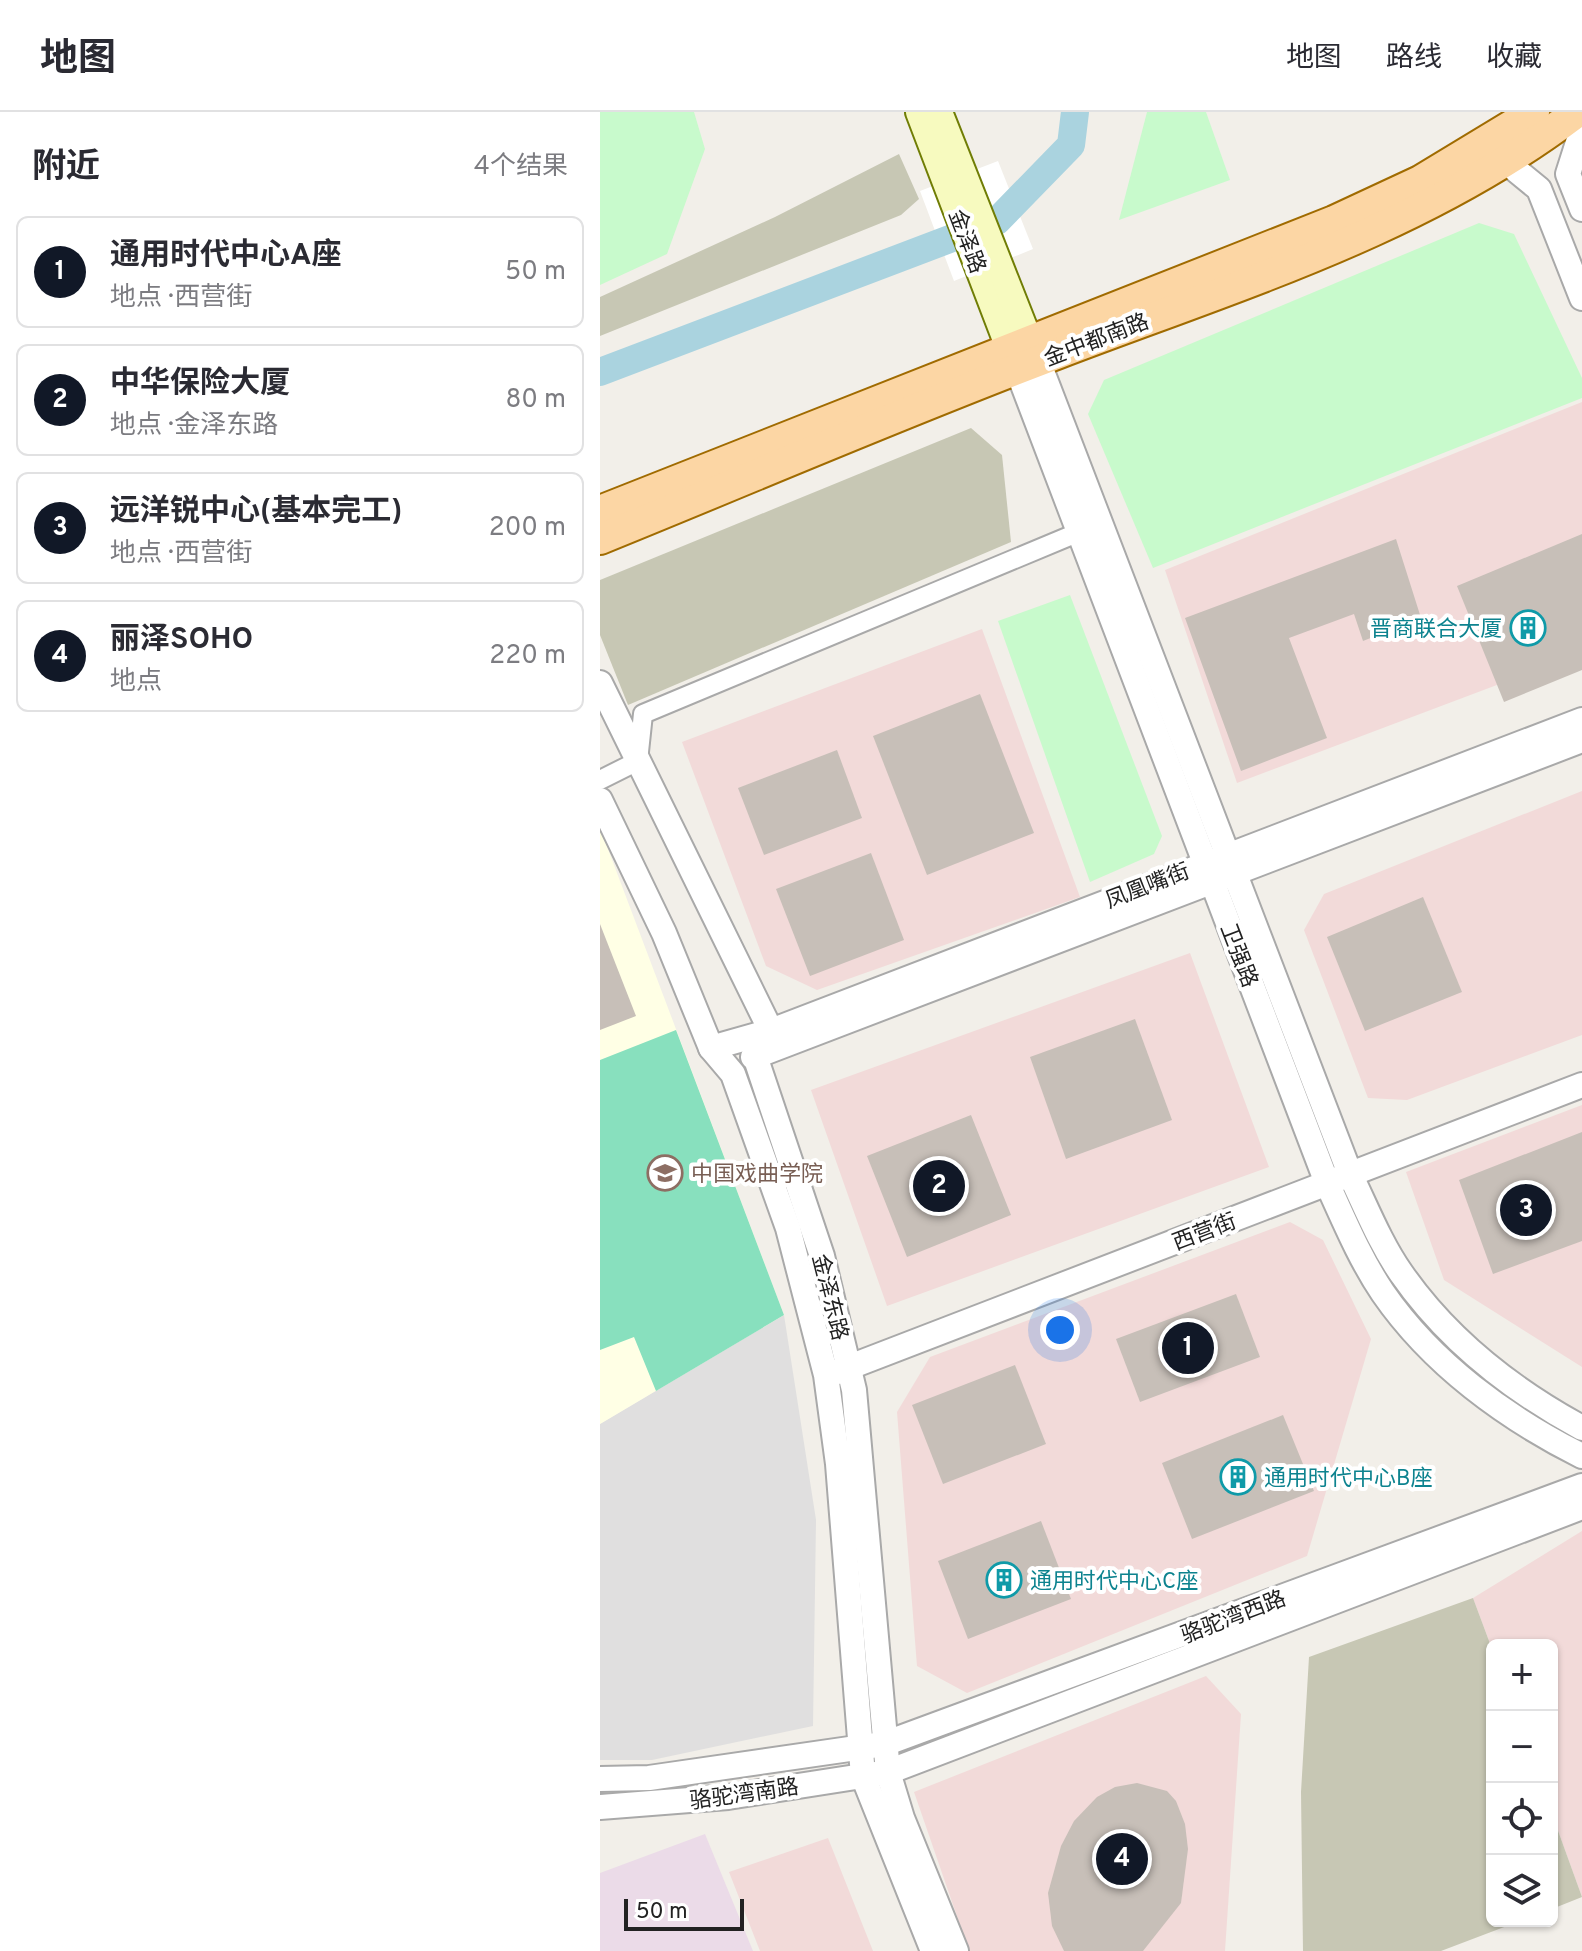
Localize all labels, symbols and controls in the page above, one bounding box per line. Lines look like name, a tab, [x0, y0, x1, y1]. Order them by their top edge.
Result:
text: 地图	[40, 36, 116, 85]
text: 地图	[1286, 41, 1342, 77]
text: 路线	[1386, 41, 1442, 77]
text: 收藏	[1486, 41, 1542, 77]
text: 附近	[32, 147, 100, 190]
text: 4个结果	[474, 151, 568, 184]
street label: 金泽路	[941, 206, 990, 278]
text: 通用时代中心A座	[110, 238, 342, 275]
text: 1	[55, 256, 65, 289]
text: 50 m	[505, 256, 566, 289]
text: 地点 · 西营街	[110, 282, 252, 315]
street label: 金中都南路	[1041, 309, 1153, 374]
text: 中华保险大厦	[110, 366, 290, 403]
text: 2	[52, 384, 68, 417]
text: 80 m	[506, 384, 566, 417]
text: 地点 · 金泽东路	[110, 410, 278, 443]
text: 远洋锐中心(基本完工)	[110, 494, 402, 531]
text: 3	[52, 512, 68, 545]
text: 200 m	[489, 512, 566, 545]
text: 地点 · 西营街	[110, 538, 252, 571]
building icon: 晋商联合大厦	[1509, 609, 1547, 647]
place label: 晋商联合大厦	[1370, 617, 1502, 644]
text: 丽泽SOHO	[110, 622, 253, 659]
text: 4	[52, 640, 68, 673]
text: 220 m	[489, 640, 566, 673]
text: 地点	[110, 666, 162, 699]
street label: 凤凰嘴街	[1102, 859, 1194, 916]
street label: 卫强路	[1213, 920, 1262, 992]
school or university icon: 中国戏曲学院	[646, 1154, 684, 1192]
pin: 2	[913, 1156, 965, 1216]
place label: 中国戏曲学院	[691, 1162, 823, 1189]
pin: 3	[1500, 1180, 1552, 1240]
street label: 西营街	[1169, 1209, 1241, 1258]
street label: 金泽东路	[805, 1252, 852, 1344]
your location	[1040, 1310, 1080, 1350]
pin: 1	[1162, 1318, 1214, 1378]
building icon: 通用时代中心B座	[1219, 1458, 1257, 1496]
place label: 通用时代中心B座	[1264, 1466, 1432, 1493]
building icon: 通用时代中心C座	[985, 1561, 1023, 1599]
place label: 通用时代中心C座	[1030, 1569, 1198, 1596]
street label: 骆驼湾西路	[1178, 1586, 1290, 1651]
map controls	[1486, 1639, 1558, 1927]
button: +	[1486, 1639, 1558, 1711]
button: −	[1486, 1711, 1558, 1783]
street label: 骆驼湾南路	[688, 1774, 801, 1816]
button: locate	[1486, 1783, 1558, 1855]
pin: 4	[1096, 1829, 1148, 1889]
button: layers	[1486, 1855, 1558, 1927]
scale bar	[624, 1895, 744, 1931]
text: 50 m	[636, 1899, 688, 1926]

